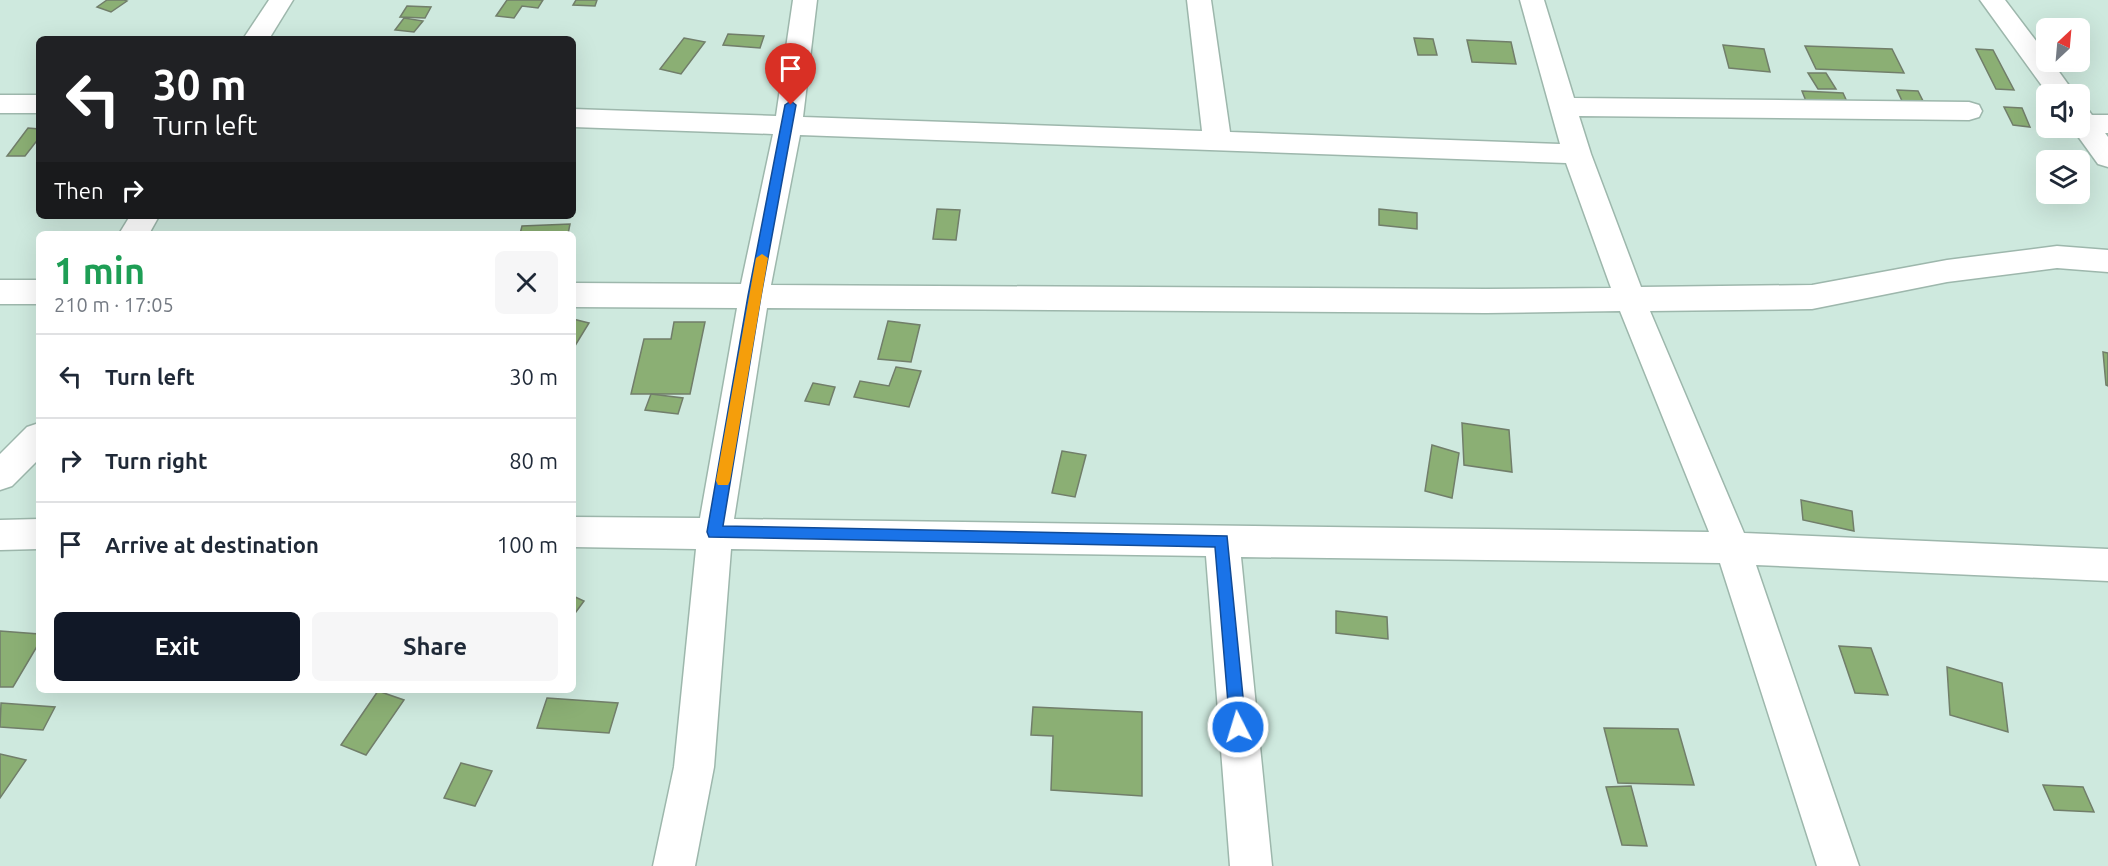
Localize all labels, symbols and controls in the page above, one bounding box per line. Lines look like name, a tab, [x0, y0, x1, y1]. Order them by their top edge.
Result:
north arrow	[2036, 18, 2090, 72]
map controls	[2036, 18, 2090, 204]
pin	[765, 43, 816, 105]
icon: arrive	[774, 52, 807, 85]
icon: left	[54, 60, 132, 138]
text: 30 m	[153, 61, 247, 108]
button: sound	[2036, 84, 2090, 138]
text: Turn left	[153, 110, 257, 140]
button: layers	[2036, 150, 2090, 204]
icon: right	[116, 174, 149, 207]
text: Then	[54, 178, 104, 203]
text: 1 min	[54, 250, 145, 291]
button: close	[495, 251, 558, 314]
text: 210 m · 17:05	[54, 293, 174, 316]
icon: left	[54, 360, 87, 393]
text: Turn left	[105, 364, 195, 389]
text: 30 m	[509, 364, 558, 389]
icon: right	[54, 444, 87, 477]
text: Turn right	[105, 448, 207, 473]
text: 80 m	[509, 448, 558, 473]
icon: arrive	[54, 528, 87, 561]
text: Arrive at destination	[105, 532, 319, 557]
text: 100 m	[497, 532, 558, 557]
button: Exit	[54, 612, 300, 681]
button: Share	[312, 612, 558, 681]
position arrow	[1206, 695, 1270, 759]

